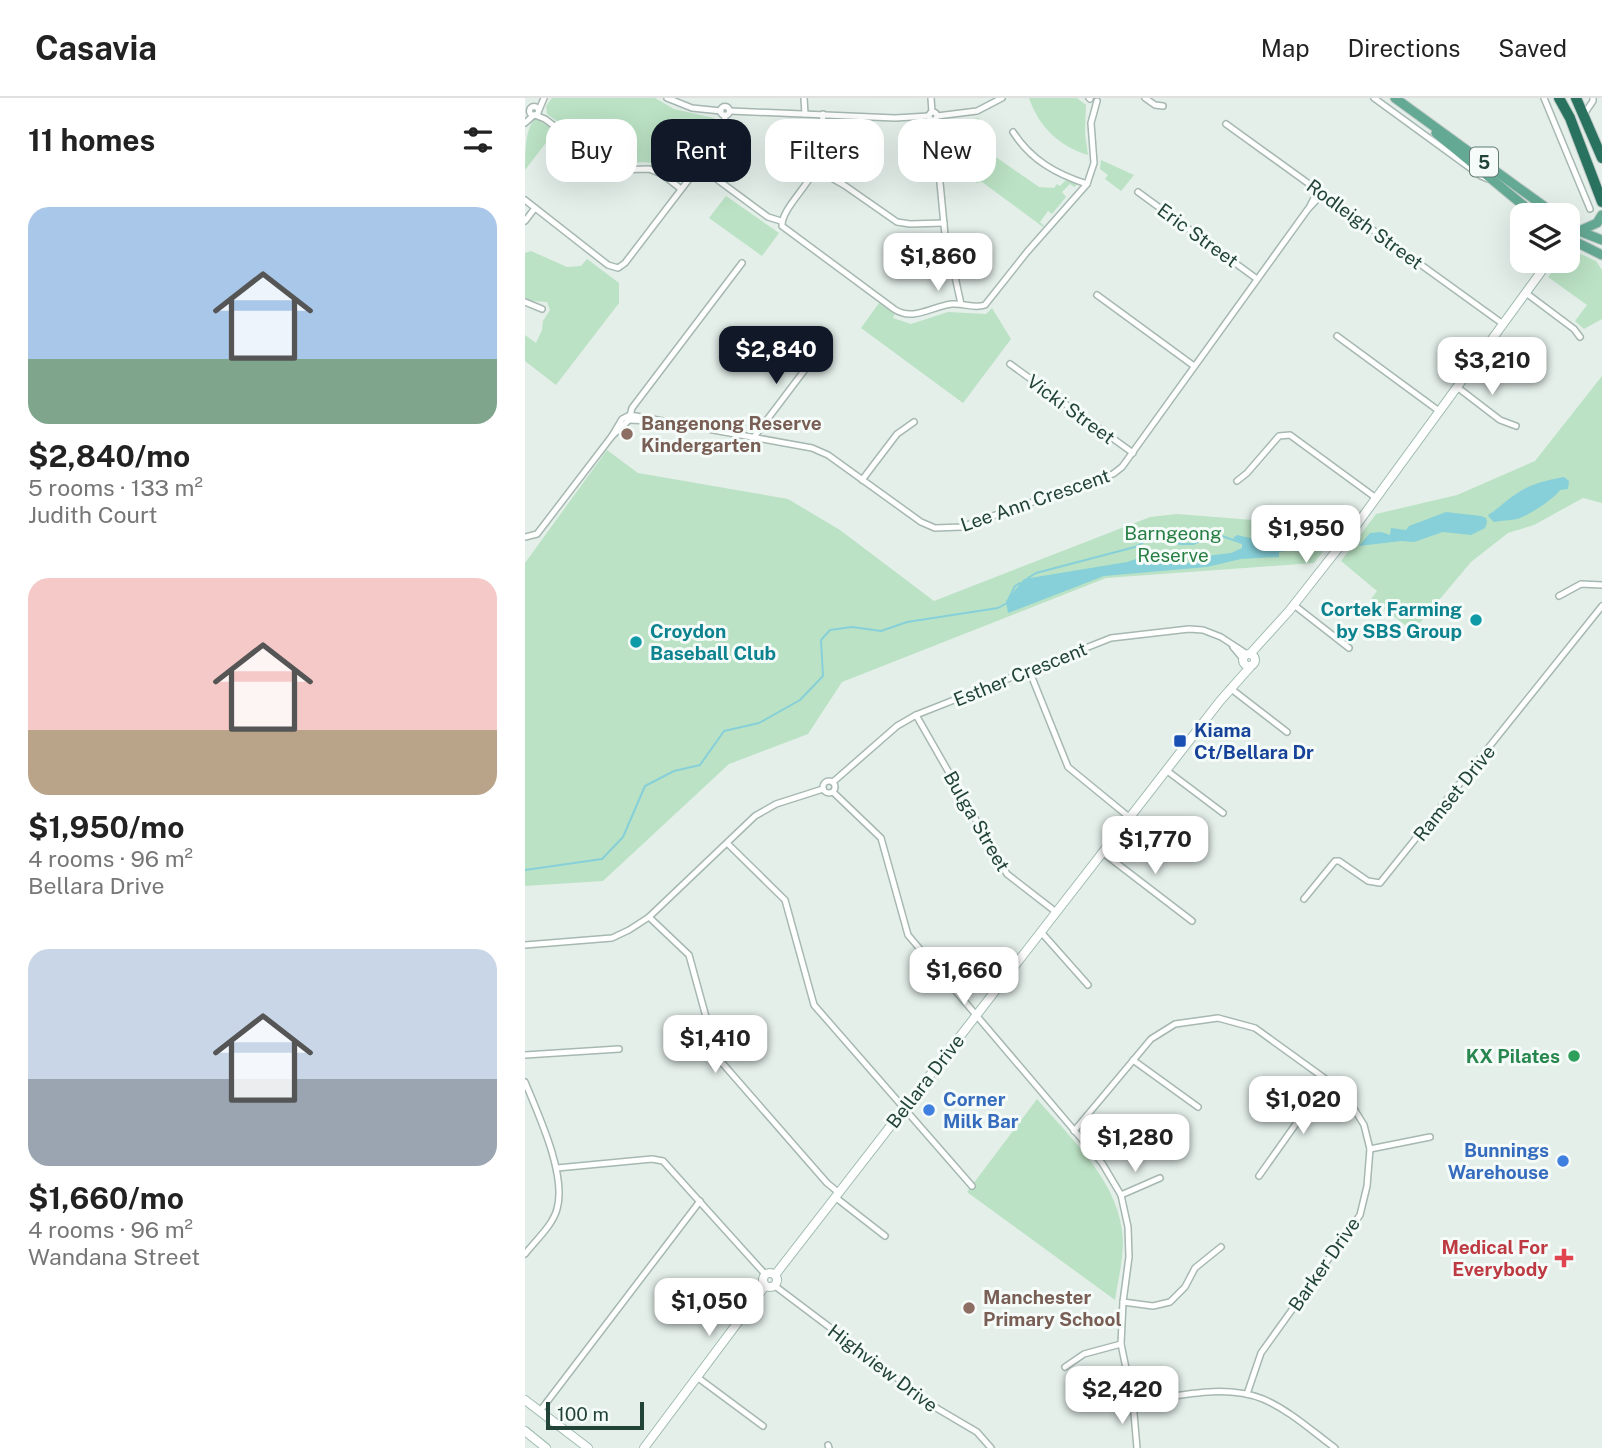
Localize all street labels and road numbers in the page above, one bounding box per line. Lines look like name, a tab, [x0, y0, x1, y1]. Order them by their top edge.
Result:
road number: 5	[1470, 148, 1498, 176]
street label: Rodleigh Street	[1303, 174, 1427, 274]
street label: Eric Street	[1154, 198, 1242, 272]
street label: Vicki Street	[1023, 370, 1119, 448]
street label: Lee Ann Crescent	[958, 464, 1112, 536]
street label: Esther Crescent	[950, 637, 1090, 711]
street label: Ramset Drive	[1409, 741, 1499, 845]
street label: Bulga Street	[939, 767, 1015, 875]
street label: Bellara Drive	[882, 1030, 968, 1132]
street label: Barker Drive	[1284, 1213, 1364, 1315]
street label: Highview Drive	[824, 1320, 942, 1416]

